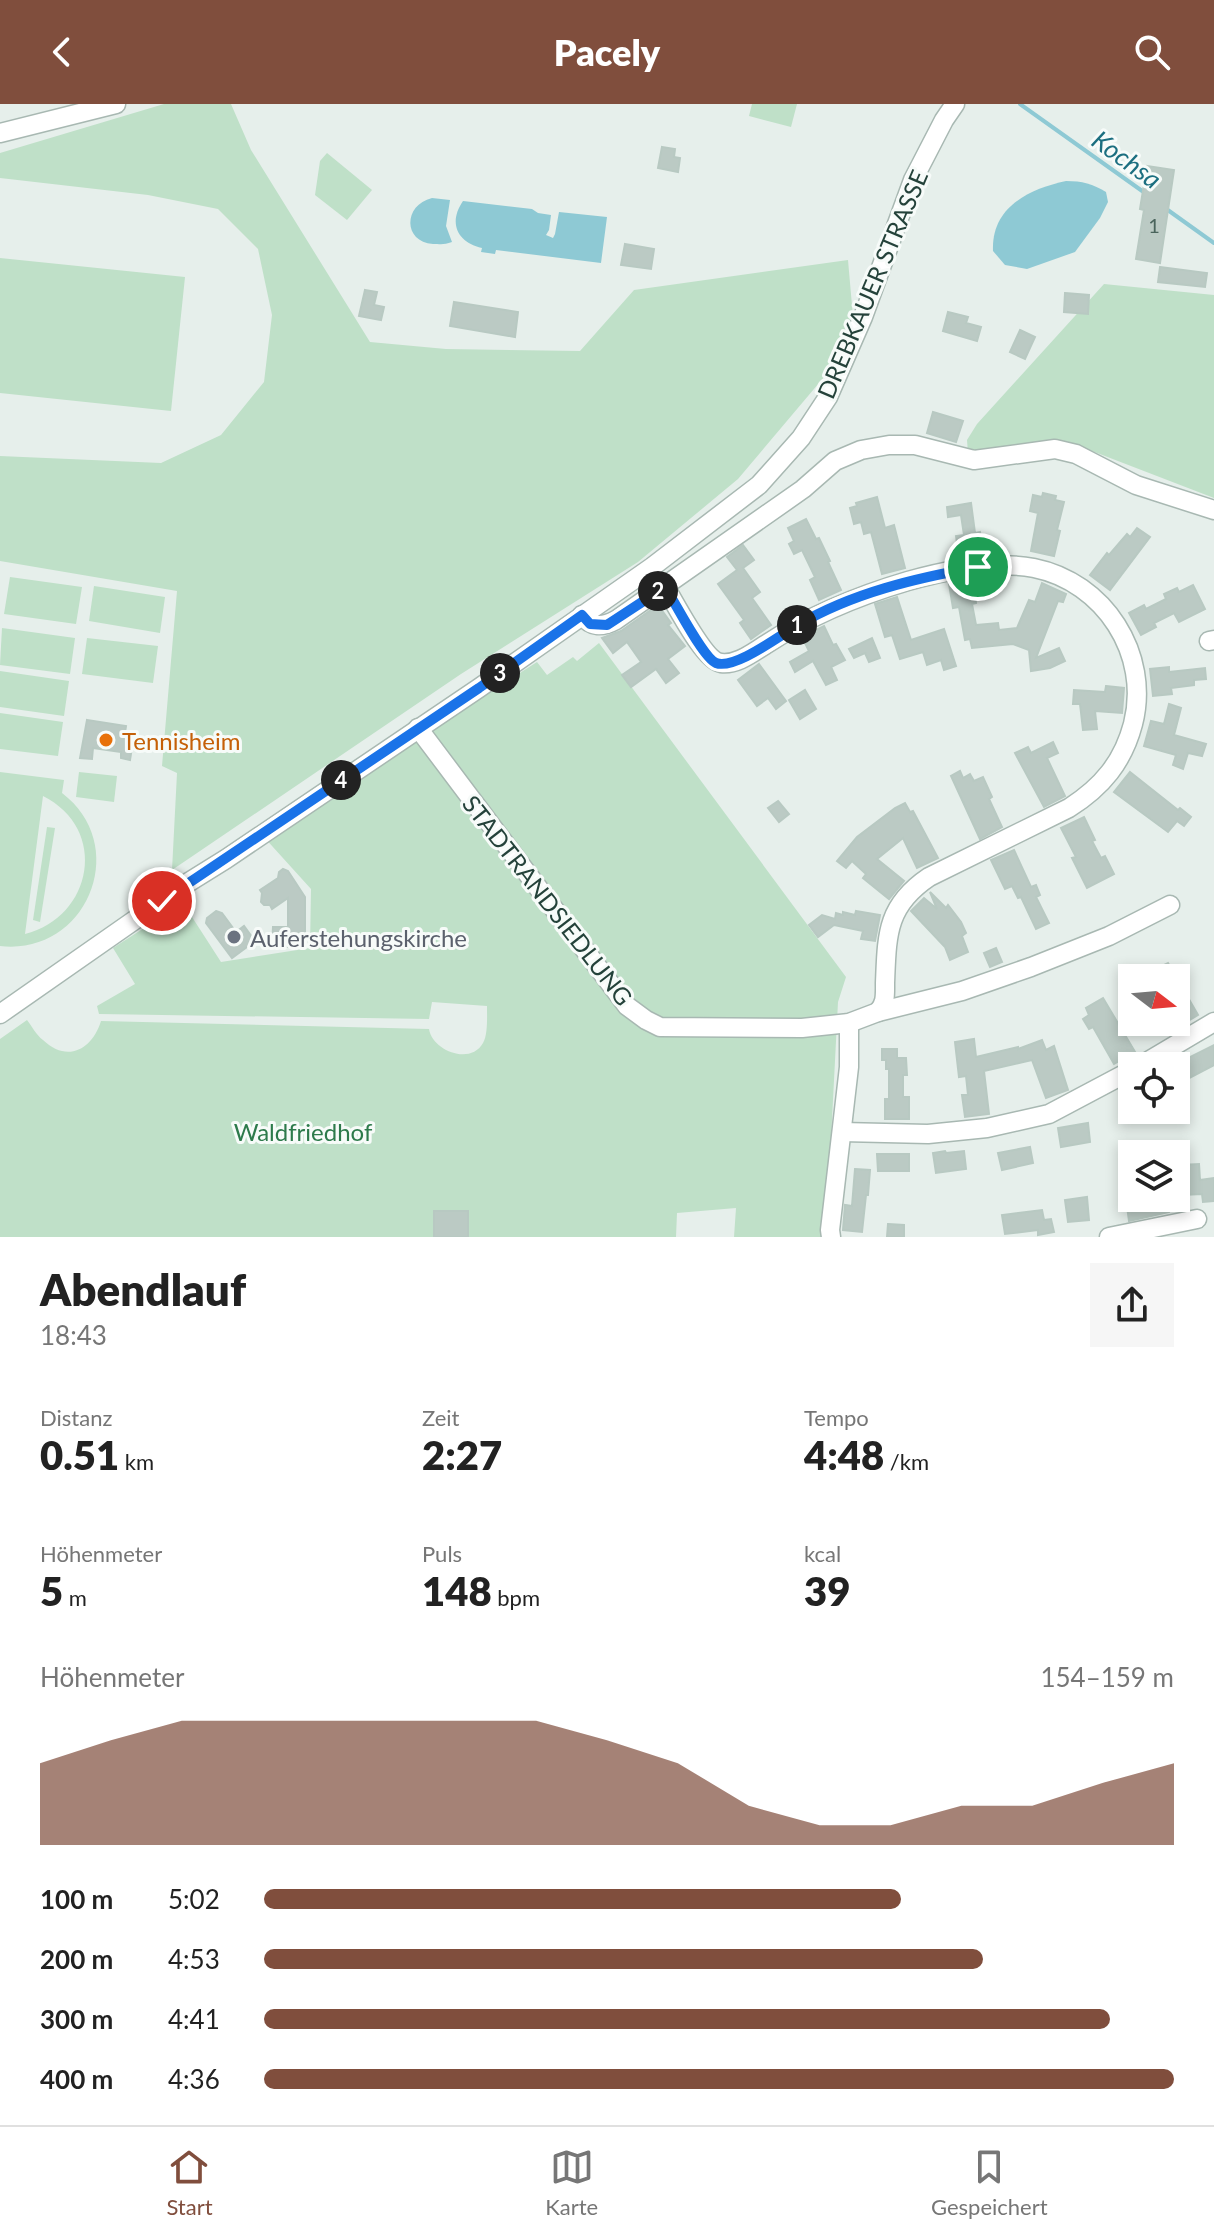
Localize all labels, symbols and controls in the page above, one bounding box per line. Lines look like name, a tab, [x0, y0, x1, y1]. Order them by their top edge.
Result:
icon: back	[40, 30, 84, 74]
text: Pacely	[554, 30, 660, 74]
icon: search	[1130, 30, 1174, 74]
water label: Kochsa	[1086, 123, 1168, 195]
street label: DREBKAUER STRASSE	[811, 165, 933, 403]
house number: 1	[1148, 213, 1160, 237]
pin	[944, 533, 1012, 601]
icon: arrive	[956, 545, 1000, 589]
pin: 2	[638, 571, 678, 611]
text: 2	[652, 577, 664, 604]
pin: 1	[777, 605, 817, 645]
text: 1	[791, 611, 803, 638]
pin: 3	[480, 653, 520, 693]
text: 3	[494, 659, 506, 686]
place label: Tennisheim	[122, 726, 240, 755]
marker: Tennisheim	[97, 731, 115, 749]
pin: 4	[321, 760, 361, 800]
text: 4	[335, 766, 347, 793]
street label: STADTRANDSIEDLUNG	[457, 789, 639, 1011]
pin	[128, 867, 196, 935]
icon: check	[140, 879, 184, 923]
place label: Auferstehungskirche	[250, 923, 467, 952]
marker: Auferstehungskirche	[225, 928, 243, 946]
north arrow	[1118, 964, 1190, 1036]
map controls	[1118, 964, 1190, 1212]
button: locate	[1118, 1052, 1190, 1124]
park label: Waldfriedhof	[234, 1117, 373, 1146]
button: layers	[1118, 1140, 1190, 1212]
text: Abendlauf	[40, 1263, 246, 1315]
button: share	[1090, 1263, 1174, 1347]
text: 18:43	[40, 1319, 107, 1351]
text: Distanz	[40, 1404, 112, 1431]
text: Zeit	[422, 1404, 460, 1431]
text: Tempo	[804, 1404, 869, 1431]
text: 0.51	[40, 1431, 119, 1479]
text: 2:27	[422, 1431, 502, 1479]
text: 4:48	[804, 1431, 884, 1479]
text: km	[119, 1448, 154, 1475]
text: /km	[884, 1448, 929, 1475]
text: Höhenmeter	[40, 1540, 162, 1567]
text: Puls	[422, 1540, 462, 1567]
text: kcal	[804, 1540, 841, 1567]
text: 5	[40, 1567, 63, 1615]
text: 148	[422, 1567, 492, 1615]
text: 39	[804, 1567, 850, 1615]
text: m	[63, 1584, 87, 1611]
text: bpm	[492, 1584, 540, 1611]
text: Höhenmeter	[40, 1661, 184, 1693]
text: 154–159 m	[1040, 1661, 1174, 1693]
text: 100 m	[40, 1883, 113, 1915]
text: 5:02	[168, 1883, 220, 1915]
text: 200 m	[40, 1943, 113, 1975]
text: 4:53	[168, 1943, 220, 1975]
text: 300 m	[40, 2003, 113, 2035]
text: 4:41	[168, 2003, 220, 2035]
text: 400 m	[40, 2063, 113, 2095]
text: 4:36	[168, 2063, 220, 2095]
tab: Start	[166, 2145, 213, 2220]
tab: Karte	[545, 2145, 598, 2220]
tab: Gespeichert	[931, 2145, 1048, 2220]

